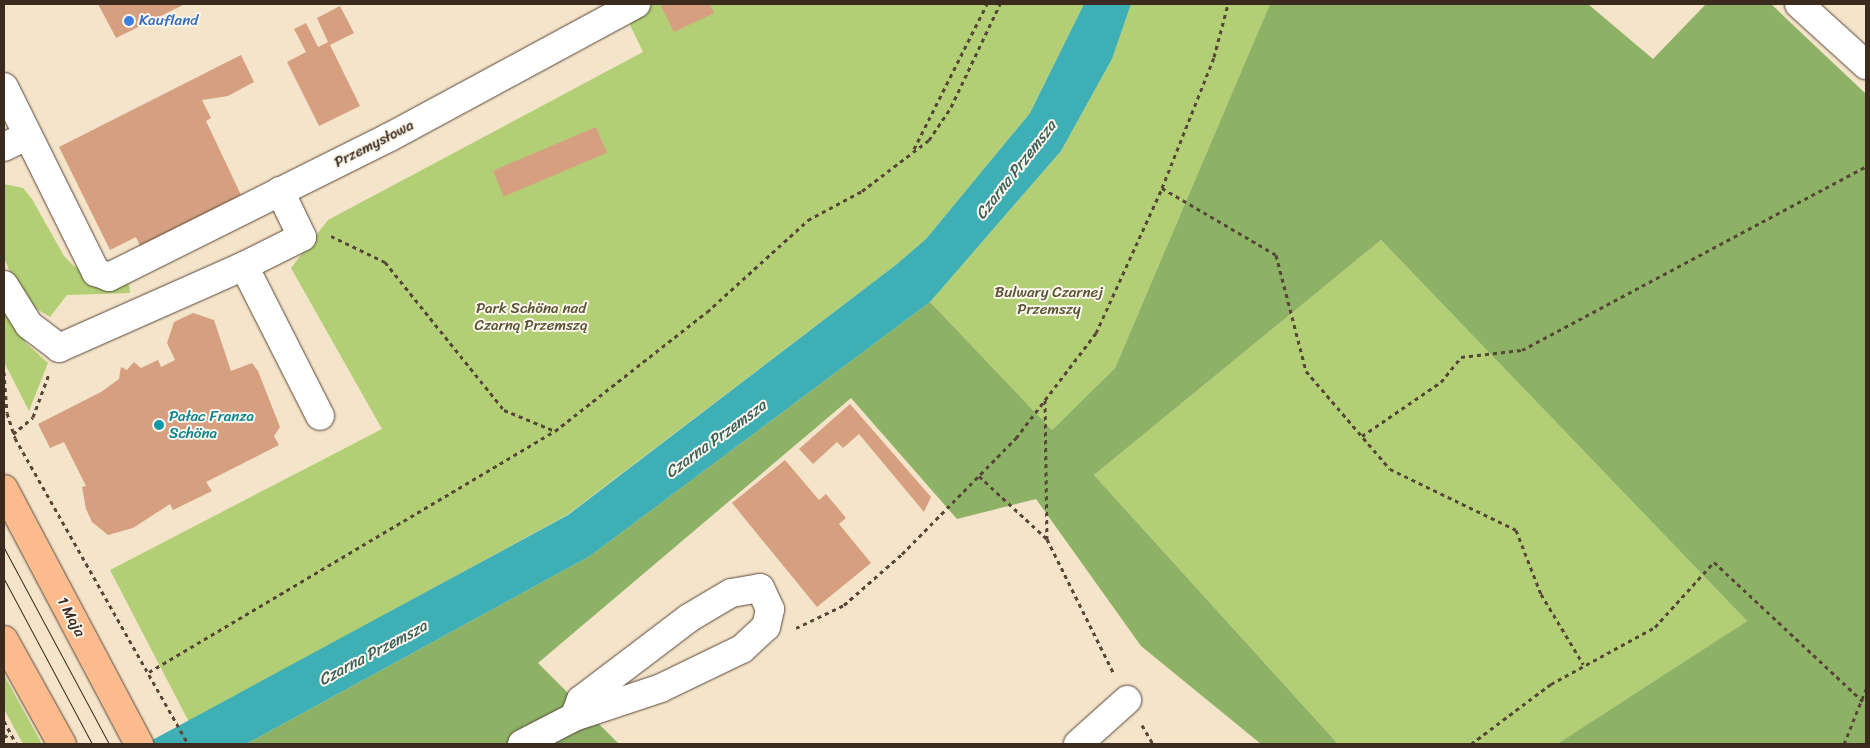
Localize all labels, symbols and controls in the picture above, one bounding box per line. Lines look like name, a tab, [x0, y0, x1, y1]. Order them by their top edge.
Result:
place label: Kaufland	[139, 12, 198, 30]
marker: Kaufland	[123, 15, 135, 27]
street label: Przemysłowa	[331, 116, 417, 172]
water label: Czarna Przemsza	[971, 117, 1061, 223]
park label: Bulwary Czarnej Przemszy	[995, 283, 1103, 318]
park label: Park Schöna nad Czarną Przemszą	[475, 299, 587, 334]
water label: Czarna Przemsza	[662, 396, 770, 482]
place label: Pałac Franza Schöna	[169, 407, 254, 442]
marker: Pałac Franza Schöna	[153, 419, 165, 431]
street label: 1 Maja	[53, 594, 89, 640]
water label: Czarna Przemsza	[315, 616, 431, 690]

